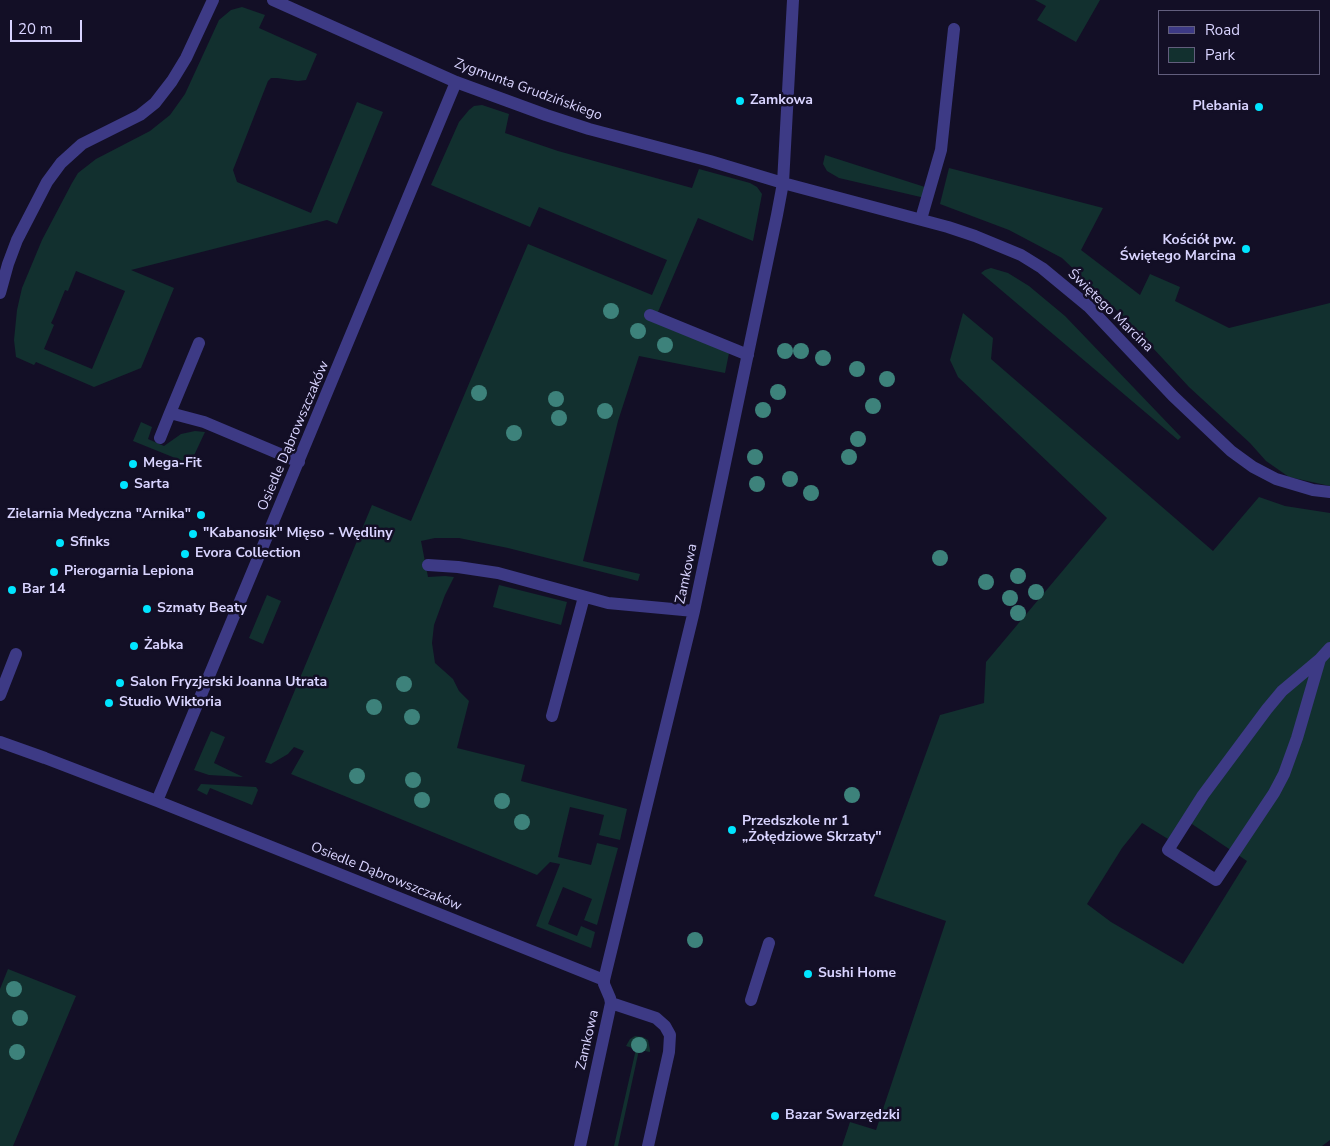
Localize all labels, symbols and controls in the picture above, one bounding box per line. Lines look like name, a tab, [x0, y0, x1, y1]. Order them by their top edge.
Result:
scale bar	[12, 10, 85, 42]
legend	[1158, 10, 1320, 75]
text: 20 m	[18, 19, 53, 39]
text: Road	[1205, 20, 1240, 40]
text: Park	[1205, 45, 1235, 65]
street label: Zygmunta Grudzińskiego	[452, 55, 604, 125]
place label: Zamkowa	[750, 93, 813, 109]
marker: Zamkowa	[734, 95, 746, 107]
place label: Plebania	[1192, 99, 1249, 115]
marker: Plebania	[1253, 101, 1265, 113]
place label: Kościół pw. Świętego Marcina	[1120, 233, 1236, 266]
marker: Kościół pw. Świętego Marcina	[1240, 243, 1252, 255]
street label: Świętego Marcina	[1064, 266, 1156, 356]
street label: Osiedle Dąbrowszczaków	[255, 358, 333, 514]
place label: Mega-Fit	[143, 456, 202, 472]
marker: Mega-Fit	[127, 458, 139, 470]
place label: Sarta	[134, 477, 169, 493]
marker: Sarta	[118, 479, 130, 491]
place label: Zielarnia Medyczna "Arnika"	[7, 507, 191, 523]
marker: Zielarnia Medyczna "Arnika"	[195, 509, 207, 521]
place label: "Kabanosik" Mięso - Wędliny	[203, 526, 393, 542]
marker: "Kabanosik" Mięso - Wędliny	[187, 528, 199, 540]
place label: Sfinks	[70, 535, 110, 551]
marker: Sfinks	[54, 537, 66, 549]
street label: Zamkowa	[672, 542, 702, 606]
place label: Evora Collection	[195, 546, 301, 562]
marker: Evora Collection	[179, 548, 191, 560]
place label: Pierogarnia Lepiona	[64, 564, 194, 580]
marker: Pierogarnia Lepiona	[48, 566, 60, 578]
place label: Bar 14	[22, 582, 65, 598]
marker: Bar 14	[6, 584, 18, 596]
place label: Szmaty Beaty	[157, 601, 247, 617]
marker: Szmaty Beaty	[141, 603, 153, 615]
place label: Żabka	[144, 638, 183, 654]
marker: Żabka	[128, 640, 140, 652]
place label: Salon Fryzjerski Joanna Utrata	[130, 675, 327, 691]
marker: Salon Fryzjerski Joanna Utrata	[114, 677, 126, 689]
place label: Studio Wiktoria	[119, 695, 222, 711]
marker: Studio Wiktoria	[103, 697, 115, 709]
place label: Przedszkole nr 1 „Żołędziowe Skrzaty"	[742, 814, 882, 846]
marker: Przedszkole nr 1 „Żołędziowe Skrzaty"	[726, 824, 738, 836]
street label: Osiedle Dąbrowszczaków	[308, 839, 464, 915]
place label: Sushi Home	[818, 966, 896, 982]
marker: Sushi Home	[802, 968, 814, 980]
street label: Zamkowa	[573, 1008, 603, 1072]
place label: Bazar Swarzędzki	[785, 1108, 900, 1124]
marker: Bazar Swarzędzki	[769, 1110, 781, 1122]

